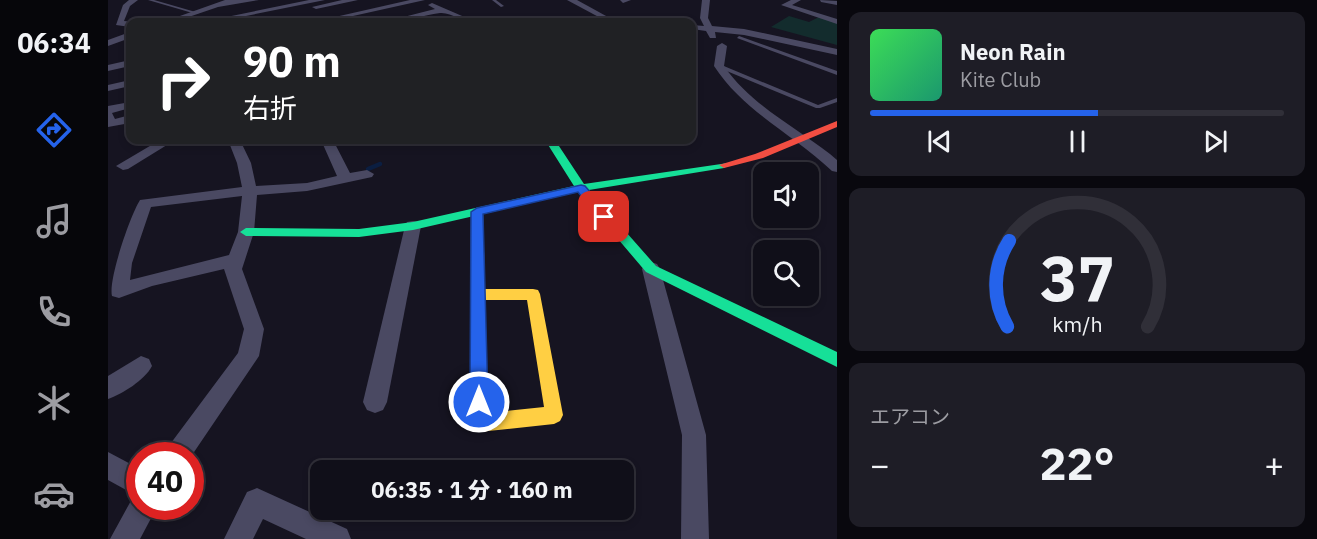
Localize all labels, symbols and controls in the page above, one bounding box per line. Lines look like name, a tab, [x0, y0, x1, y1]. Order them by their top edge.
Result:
text: 06:34	[17, 25, 91, 60]
text: 90 m	[243, 34, 341, 89]
text: Neon Rain	[960, 37, 1066, 66]
icon: right	[144, 42, 222, 120]
text: Kite Club	[960, 66, 1041, 93]
text: 右折	[243, 90, 297, 125]
icon: directions	[33, 109, 75, 151]
icon: previous	[923, 125, 956, 158]
icon: pause	[1061, 125, 1094, 158]
icon: next	[1199, 125, 1232, 158]
map controls	[753, 162, 819, 306]
button: sound	[753, 162, 819, 228]
pin	[578, 191, 629, 242]
icon: music	[33, 200, 75, 242]
icon: arrive	[587, 200, 620, 233]
text: 37	[1040, 237, 1114, 318]
button: search	[753, 240, 819, 306]
icon: phone	[33, 291, 75, 333]
text: km/h	[1052, 310, 1102, 338]
position arrow	[447, 370, 511, 434]
icon: climate	[33, 382, 75, 424]
text: エアコン	[870, 403, 950, 430]
text: 22°	[1039, 434, 1115, 492]
speed limit sign: 40	[126, 442, 204, 520]
text: −	[870, 443, 890, 486]
text: +	[1264, 443, 1284, 486]
icon: car	[33, 473, 75, 515]
text: 06:35 · 1 分 · 160 m	[371, 475, 573, 504]

